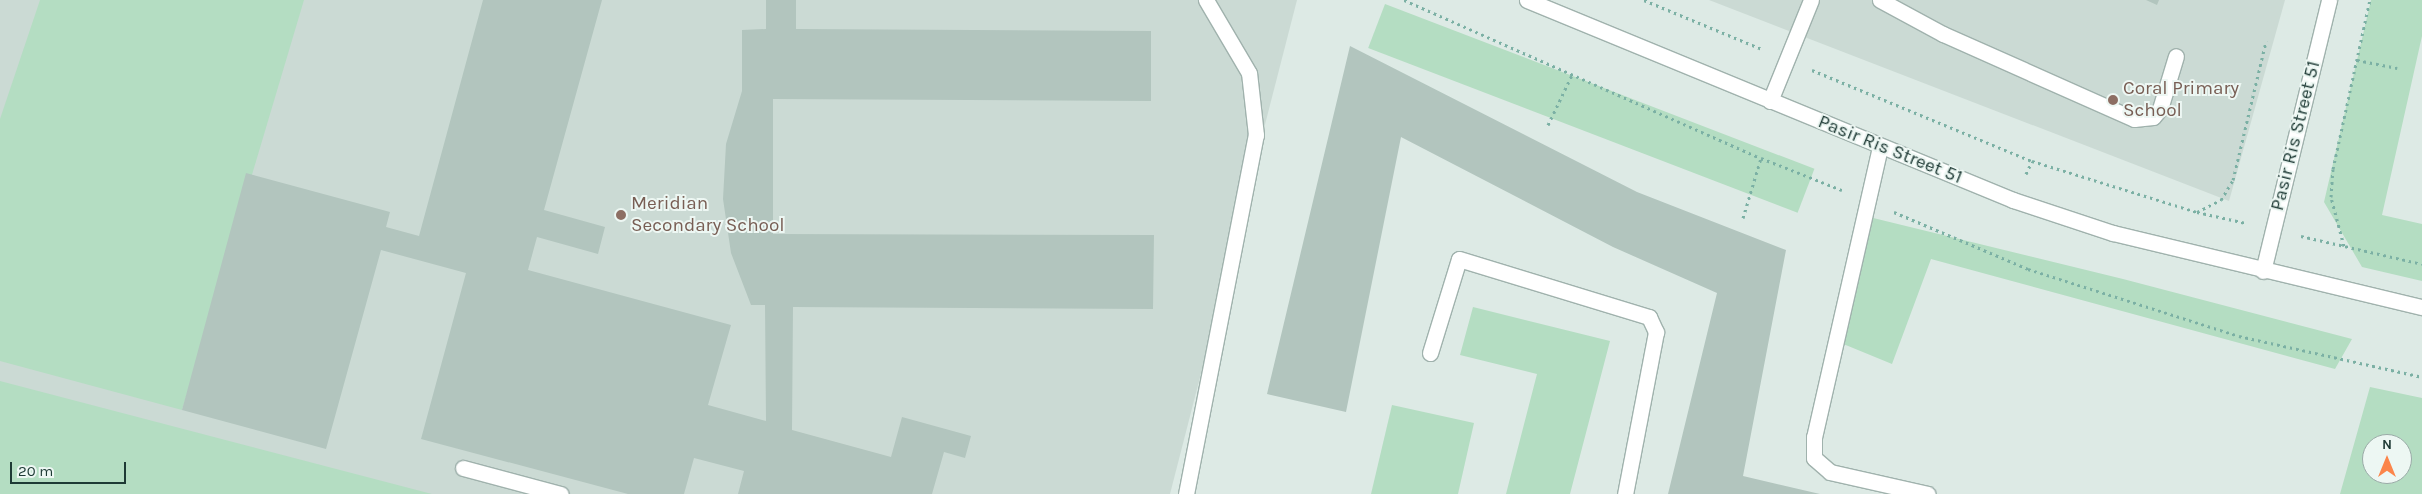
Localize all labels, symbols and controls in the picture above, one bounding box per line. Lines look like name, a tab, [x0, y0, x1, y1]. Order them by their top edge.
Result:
street label: Pasir Ris Street 51	[2266, 59, 2326, 213]
place label: Coral Primary School	[2123, 78, 2239, 122]
marker: Coral Primary School	[2107, 94, 2119, 106]
street label: Pasir Ris Street 51	[1815, 111, 1965, 189]
place label: Meridian Secondary School	[631, 193, 785, 237]
marker: Meridian Secondary School	[615, 209, 627, 221]
north arrow	[2362, 434, 2412, 484]
text: N	[2382, 436, 2392, 453]
scale bar	[12, 452, 129, 484]
text: 20 m	[18, 462, 53, 480]

